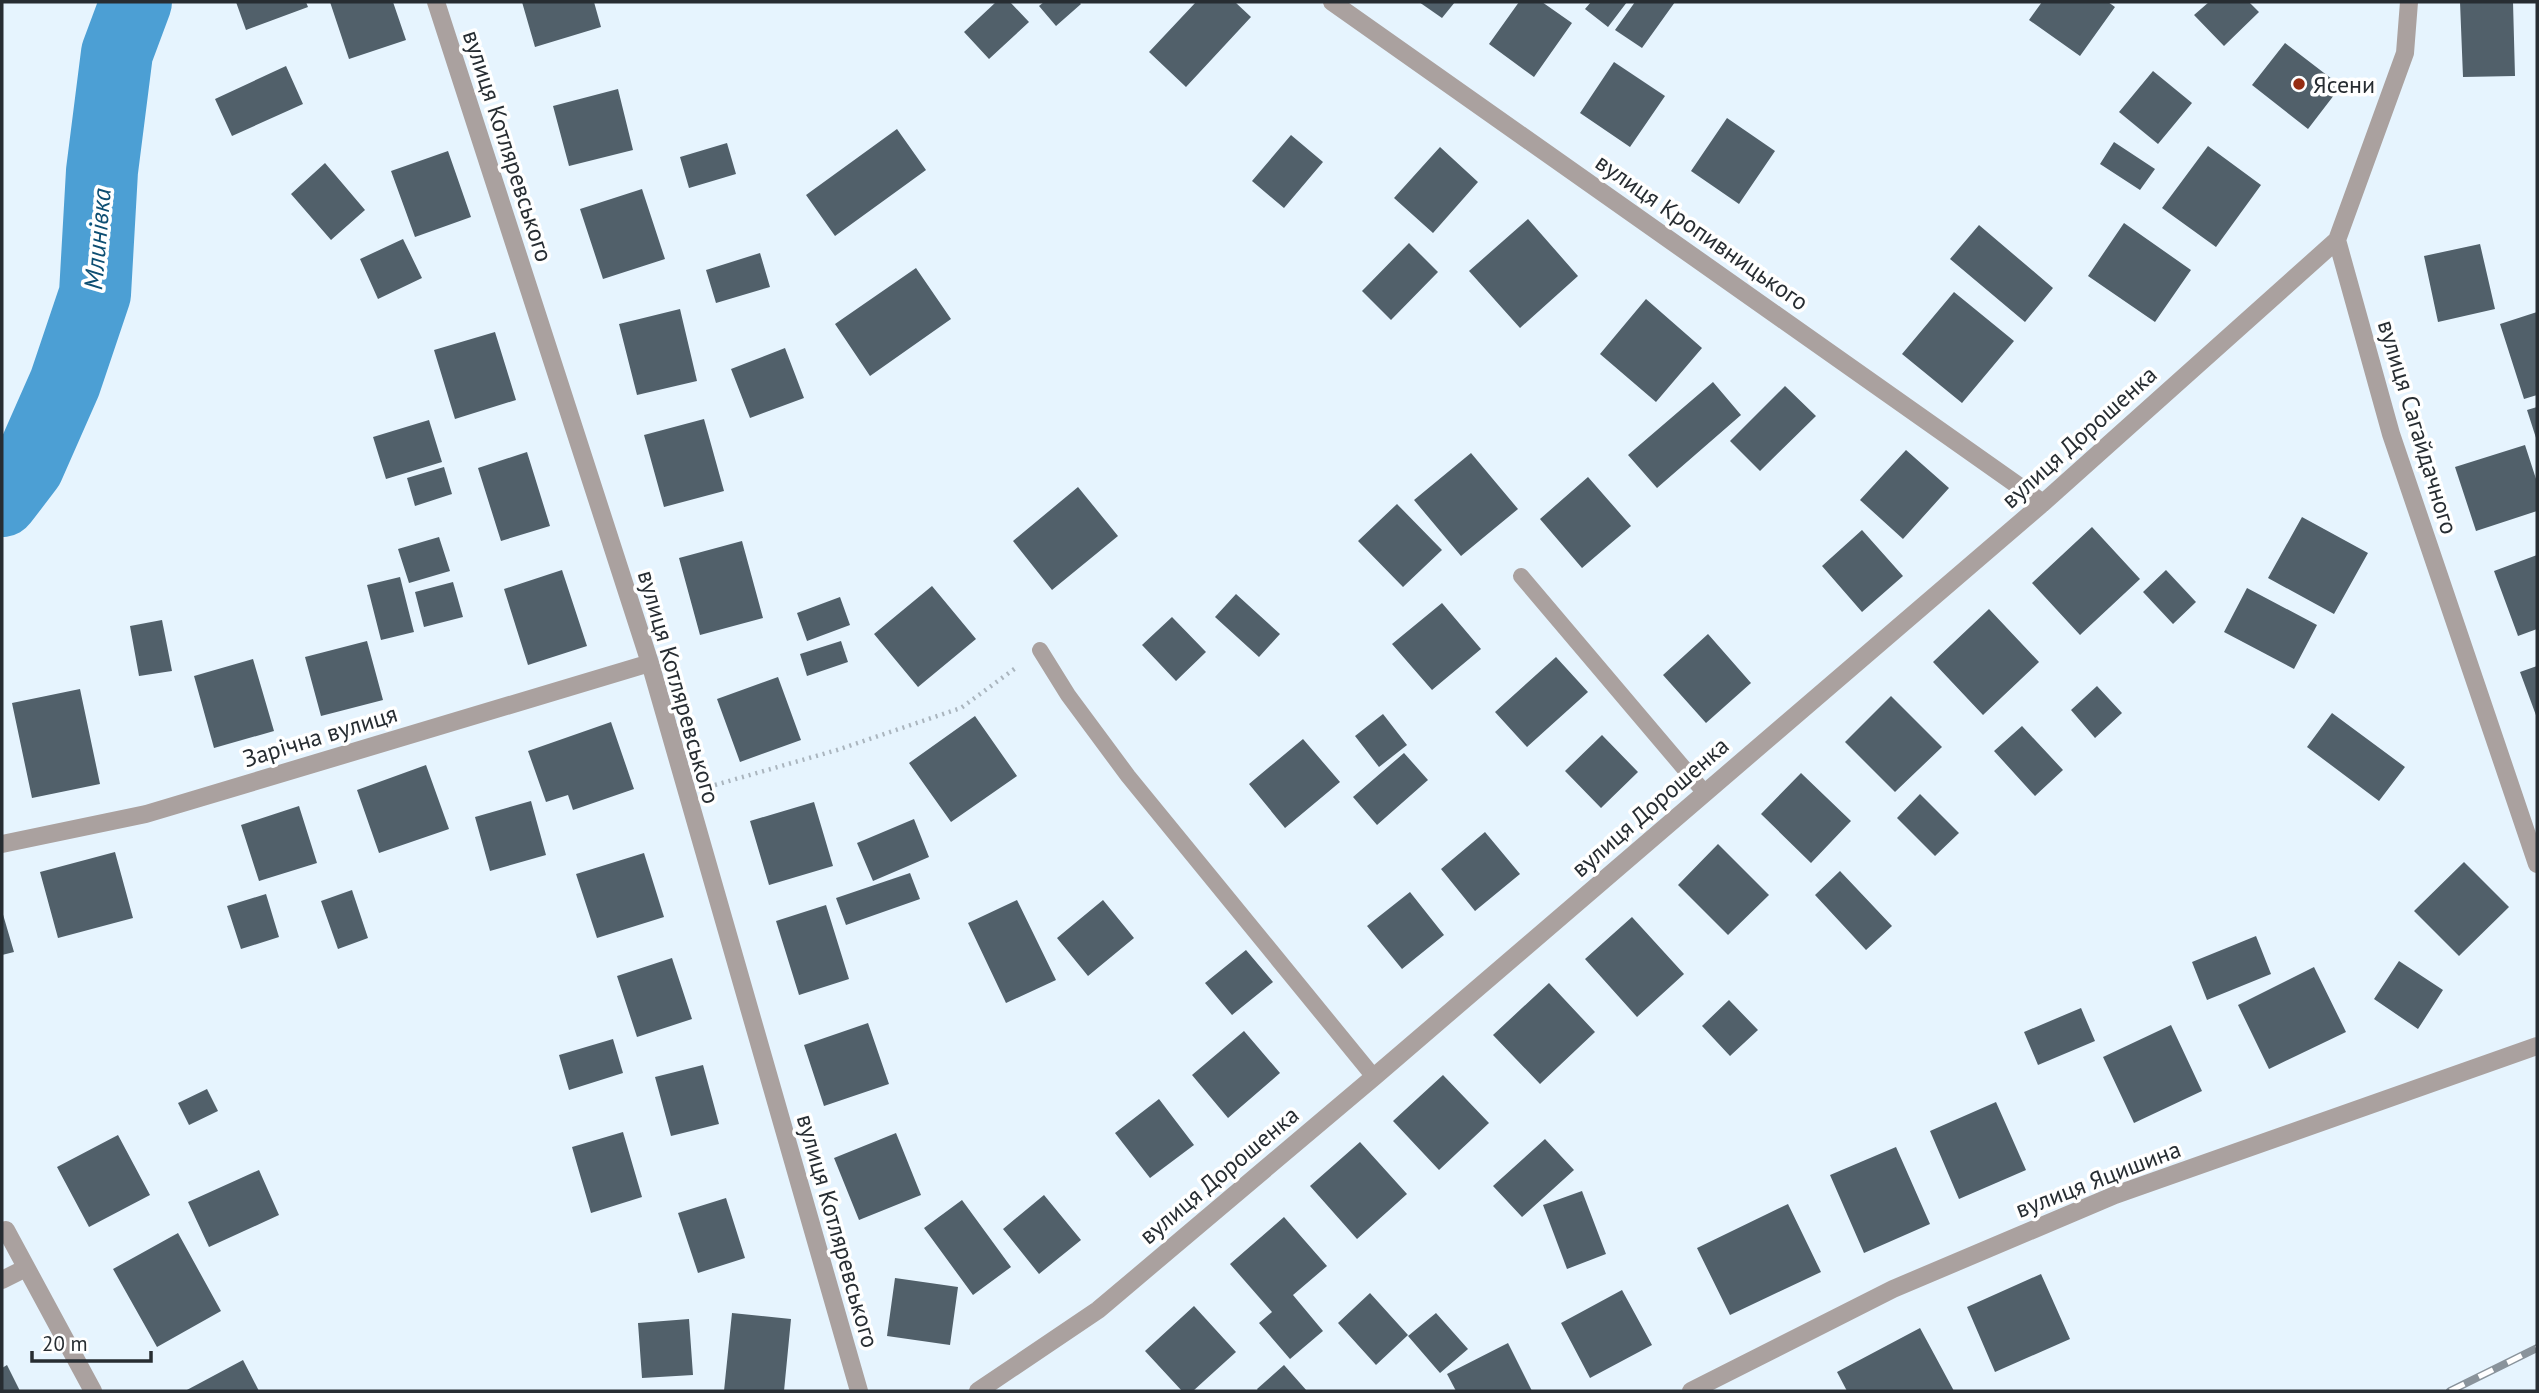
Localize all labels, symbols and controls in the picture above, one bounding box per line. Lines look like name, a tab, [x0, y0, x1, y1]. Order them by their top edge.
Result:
street label: вулиця Котляревського	[456, 26, 560, 266]
place label: Ясени	[2313, 69, 2375, 100]
marker: Ясени	[2291, 76, 2307, 92]
street label: вулиця Кропивницького	[1589, 147, 1815, 317]
water label: Млинівка	[76, 186, 118, 291]
street label: вулиця Сагайдачного	[2371, 316, 2465, 538]
street label: вулиця Дорошенка	[1995, 359, 2163, 515]
street label: вулиця Котляревського	[631, 567, 727, 807]
street label: Зарічна вулиця	[239, 698, 401, 774]
street label: вулиця Дорошенка	[1565, 730, 1735, 884]
street label: вулиця Дорошенка	[1133, 1099, 1305, 1251]
street label: вулиця Котляревського	[790, 1111, 886, 1351]
street label: вулиця Яцишина	[2011, 1133, 2185, 1225]
scale bar	[32, 1320, 150, 1364]
text: 20 m	[42, 1330, 88, 1357]

